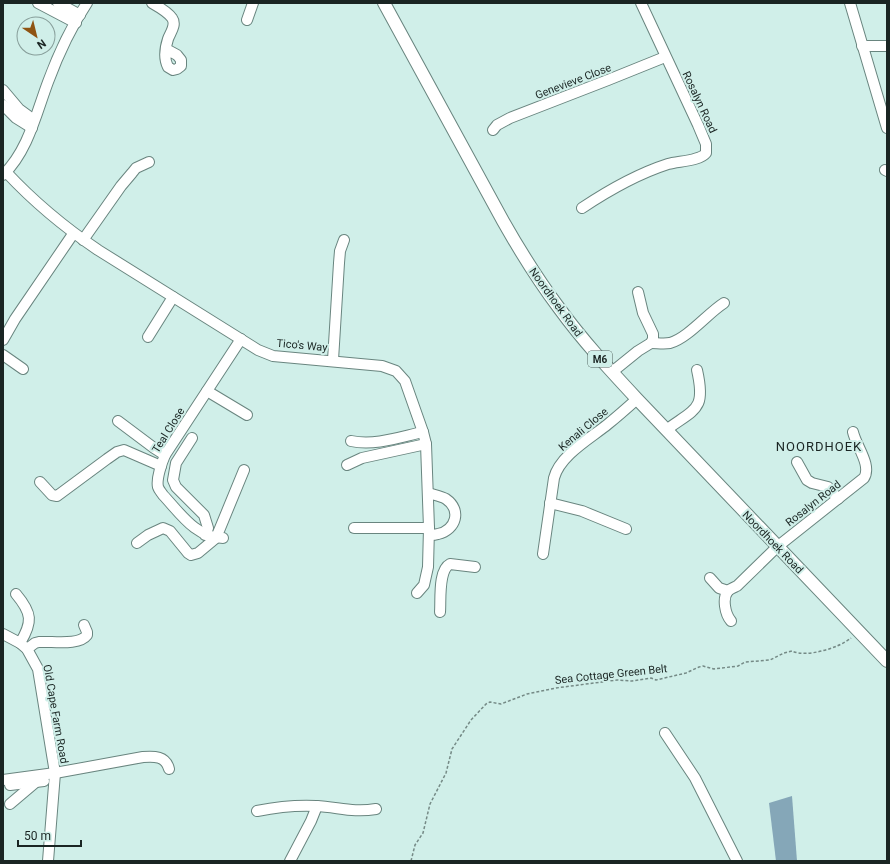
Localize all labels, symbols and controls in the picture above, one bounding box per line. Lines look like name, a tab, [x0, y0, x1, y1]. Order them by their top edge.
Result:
north arrow	[16, 16, 56, 56]
text: N	[34, 36, 48, 51]
street label: Genevieve Close	[533, 61, 613, 102]
street label: Rosalyn Road	[680, 69, 720, 135]
street label: Noordhoek Road	[526, 265, 585, 339]
street label: Tico's Way	[276, 337, 329, 354]
road number: M6	[588, 351, 612, 367]
street label: Teal Close	[149, 405, 188, 455]
street label: Kenali Close	[556, 405, 611, 454]
district label: NOORDHOEK	[776, 439, 862, 454]
street label: Rosalyn Road	[783, 478, 844, 529]
street label: Noordhoek Road	[740, 508, 806, 576]
street label: Sea Cottage Green Belt	[554, 662, 668, 687]
street label: Old Cape Farm Road	[40, 664, 71, 765]
scale bar	[18, 822, 81, 848]
text: 50 m	[24, 829, 51, 843]

